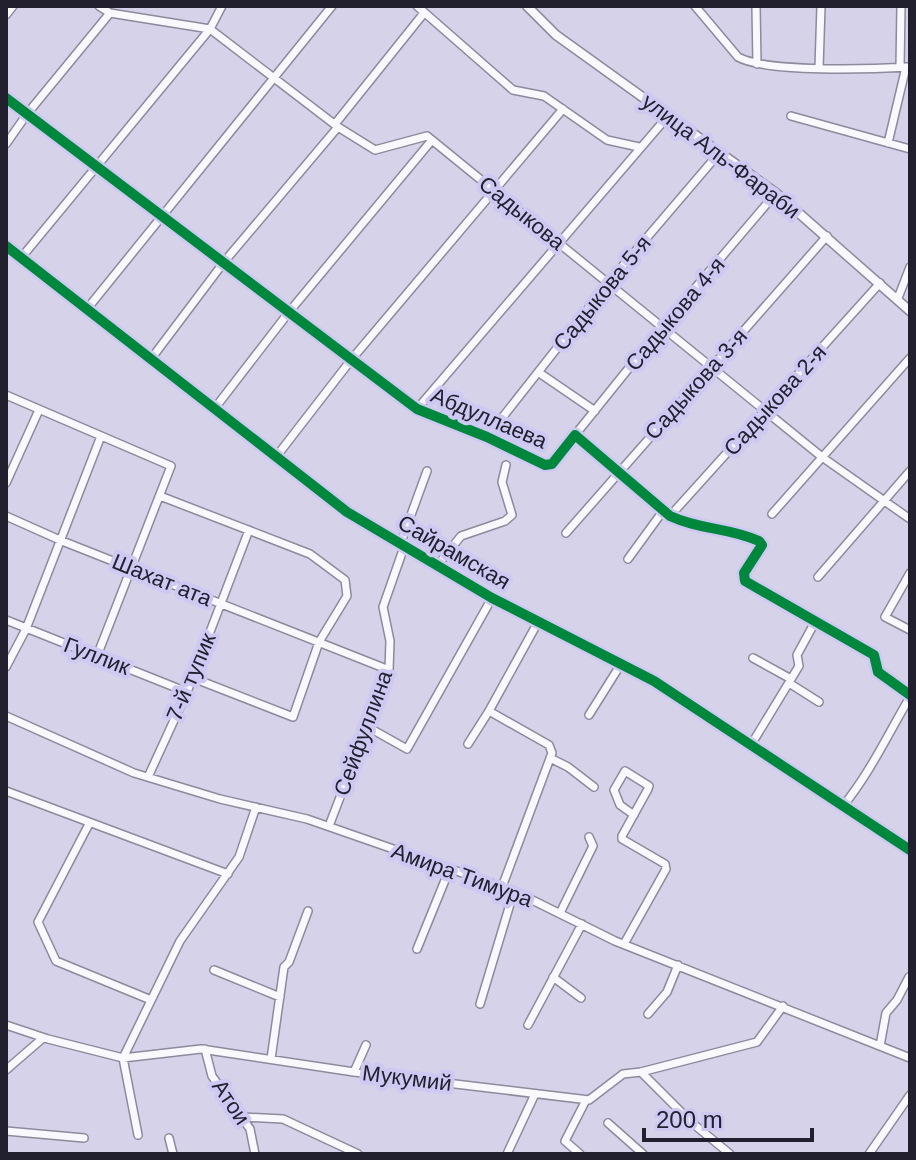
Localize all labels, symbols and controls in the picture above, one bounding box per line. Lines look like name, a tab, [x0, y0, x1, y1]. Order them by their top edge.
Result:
street label: улица Аль-Фараби	[637, 88, 805, 224]
street label: Садыкова	[474, 171, 570, 256]
street label: Садыкова 5-я	[548, 231, 656, 355]
street label: Садыкова 4-я	[620, 252, 730, 376]
street label: Садыкова 3-я	[640, 323, 752, 445]
street label: Садыкова 2-я	[719, 339, 831, 461]
street label: Абдуллаева	[427, 382, 551, 454]
street label: Сайрамская	[393, 510, 515, 594]
street label: Шахат ата	[109, 549, 216, 612]
street label: 7-й тупик	[161, 629, 221, 725]
street label: Гуллик	[61, 632, 134, 680]
street label: Сейфуллина	[329, 666, 397, 799]
street label: Амира Тимура	[388, 838, 537, 912]
street label: Мукумий	[361, 1060, 453, 1096]
street label: Атои	[207, 1075, 255, 1129]
scale bar	[644, 1092, 812, 1142]
text: 200 m	[656, 1106, 723, 1133]

